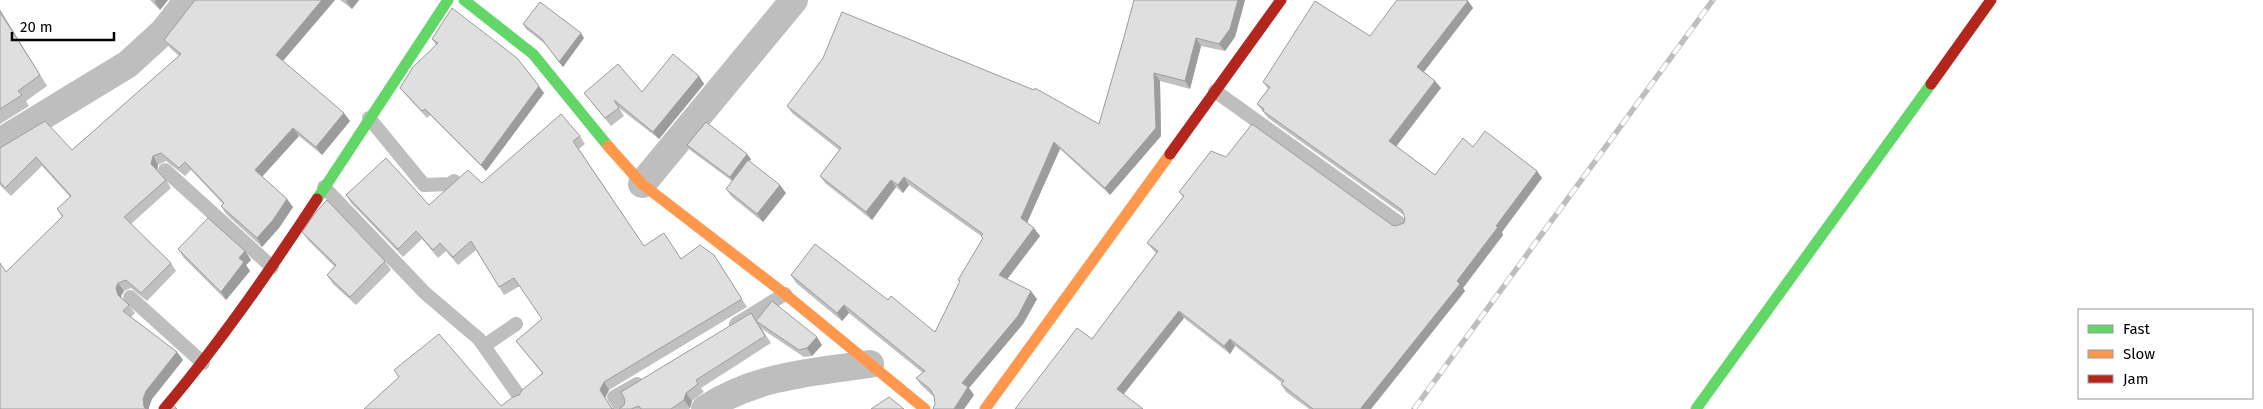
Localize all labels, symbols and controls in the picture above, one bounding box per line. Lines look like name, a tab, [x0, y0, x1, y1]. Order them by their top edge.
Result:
scale bar	[12, 10, 115, 42]
text: 20 m	[20, 18, 53, 36]
legend	[2078, 309, 2253, 399]
text: Fast	[2123, 320, 2150, 338]
text: Slow	[2123, 345, 2155, 363]
text: Jam	[2123, 370, 2149, 388]

